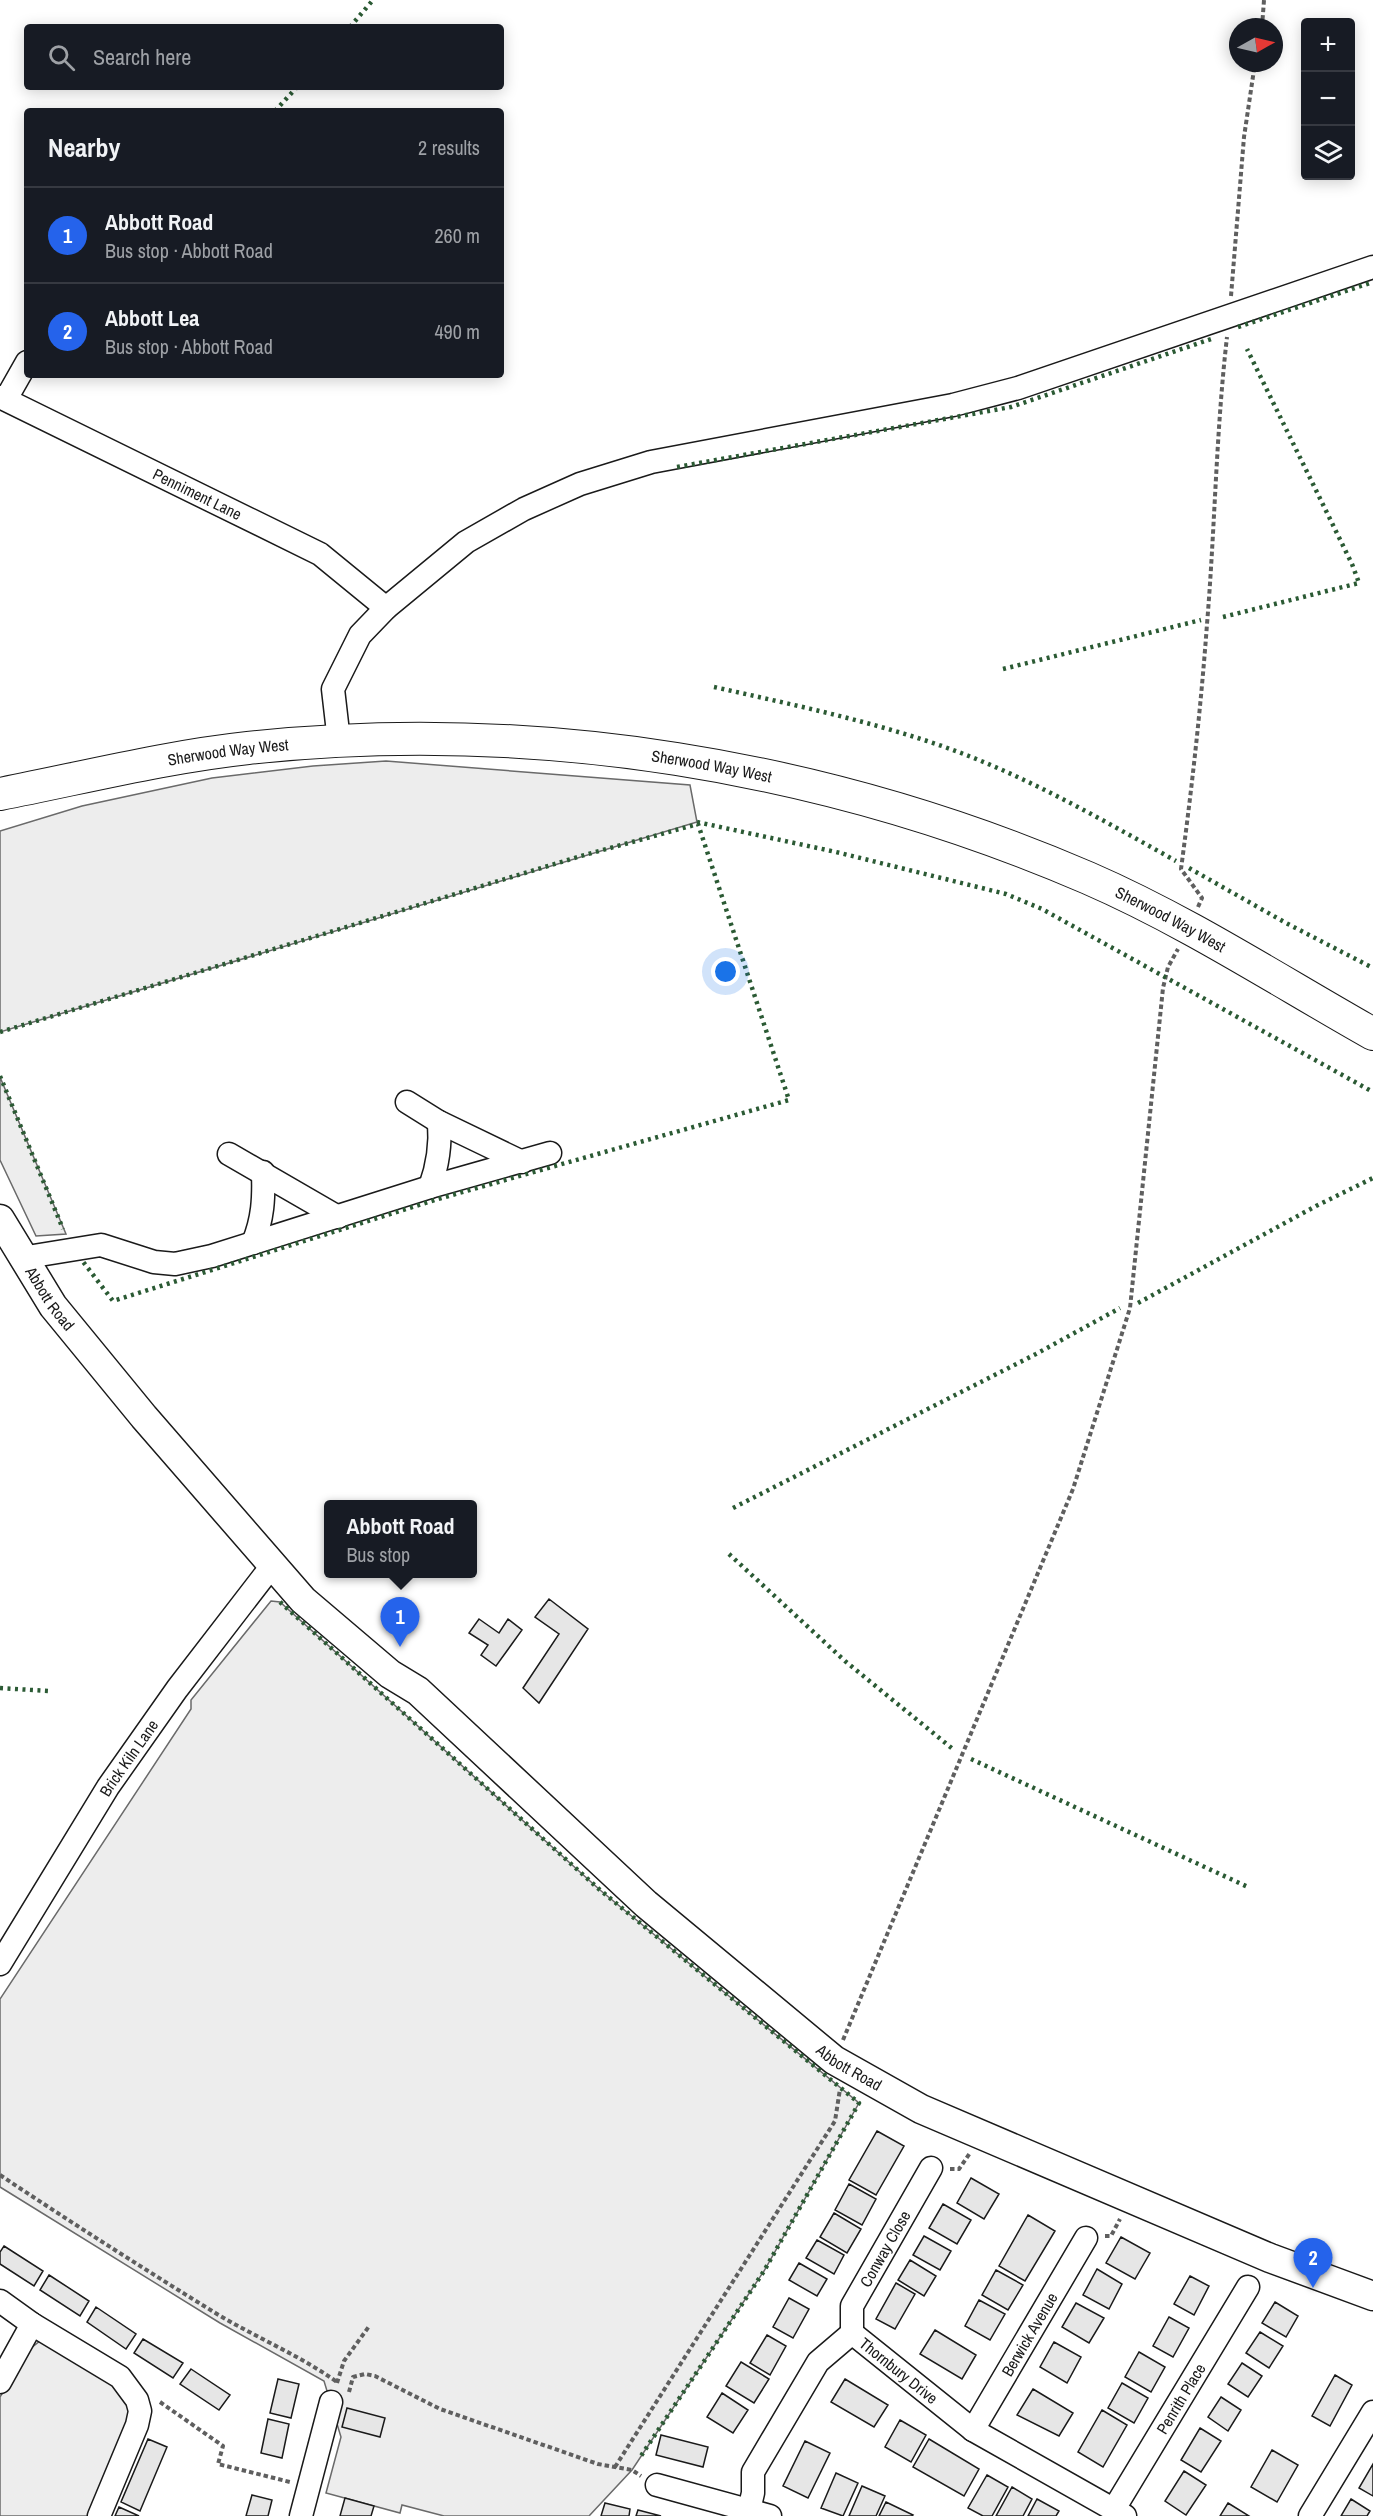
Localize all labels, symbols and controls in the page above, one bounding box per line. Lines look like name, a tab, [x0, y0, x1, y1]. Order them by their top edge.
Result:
north arrow	[1229, 18, 1283, 72]
map controls	[1301, 18, 1355, 180]
button: +	[1301, 18, 1355, 72]
search box	[24, 24, 504, 90]
icon: search	[45, 41, 78, 74]
text: Search here	[93, 42, 191, 72]
button: −	[1301, 72, 1355, 126]
button: layers	[1301, 126, 1355, 180]
text: Nearby	[48, 130, 120, 165]
text: 2 results	[418, 134, 480, 161]
text: Abbott Road	[105, 207, 213, 237]
text: 1	[63, 222, 72, 249]
text: 260 m	[434, 222, 480, 249]
text: Bus stop · Abbott Road	[105, 237, 273, 264]
text: Abbott Lea	[105, 303, 199, 333]
text: 2	[63, 318, 72, 345]
text: 490 m	[434, 318, 480, 345]
text: Bus stop · Abbott Road	[105, 333, 273, 360]
street label: Penniment Lane	[149, 463, 246, 525]
street label: Sherwood Way West	[166, 733, 290, 771]
street label: Sherwood Way West	[650, 744, 774, 788]
street label: Sherwood Way West	[1112, 881, 1230, 957]
your location	[711, 957, 740, 986]
street label: Abbott Road	[20, 1262, 80, 1335]
popup	[324, 1500, 477, 1578]
text: Abbott Road	[346, 1511, 455, 1541]
text: Bus stop	[346, 1541, 410, 1568]
pin: 1	[380, 1598, 420, 1647]
street label: Brick Kiln Lane	[94, 1715, 163, 1800]
street label: Abbott Road	[811, 2038, 886, 2096]
street label: Conway Close	[854, 2207, 915, 2291]
pin: 2	[1294, 2238, 1332, 2288]
street label: Berwick Avenue	[996, 2288, 1063, 2380]
street label: Thornbury Drive	[855, 2332, 943, 2409]
street label: Penrith Place	[1151, 2359, 1210, 2438]

